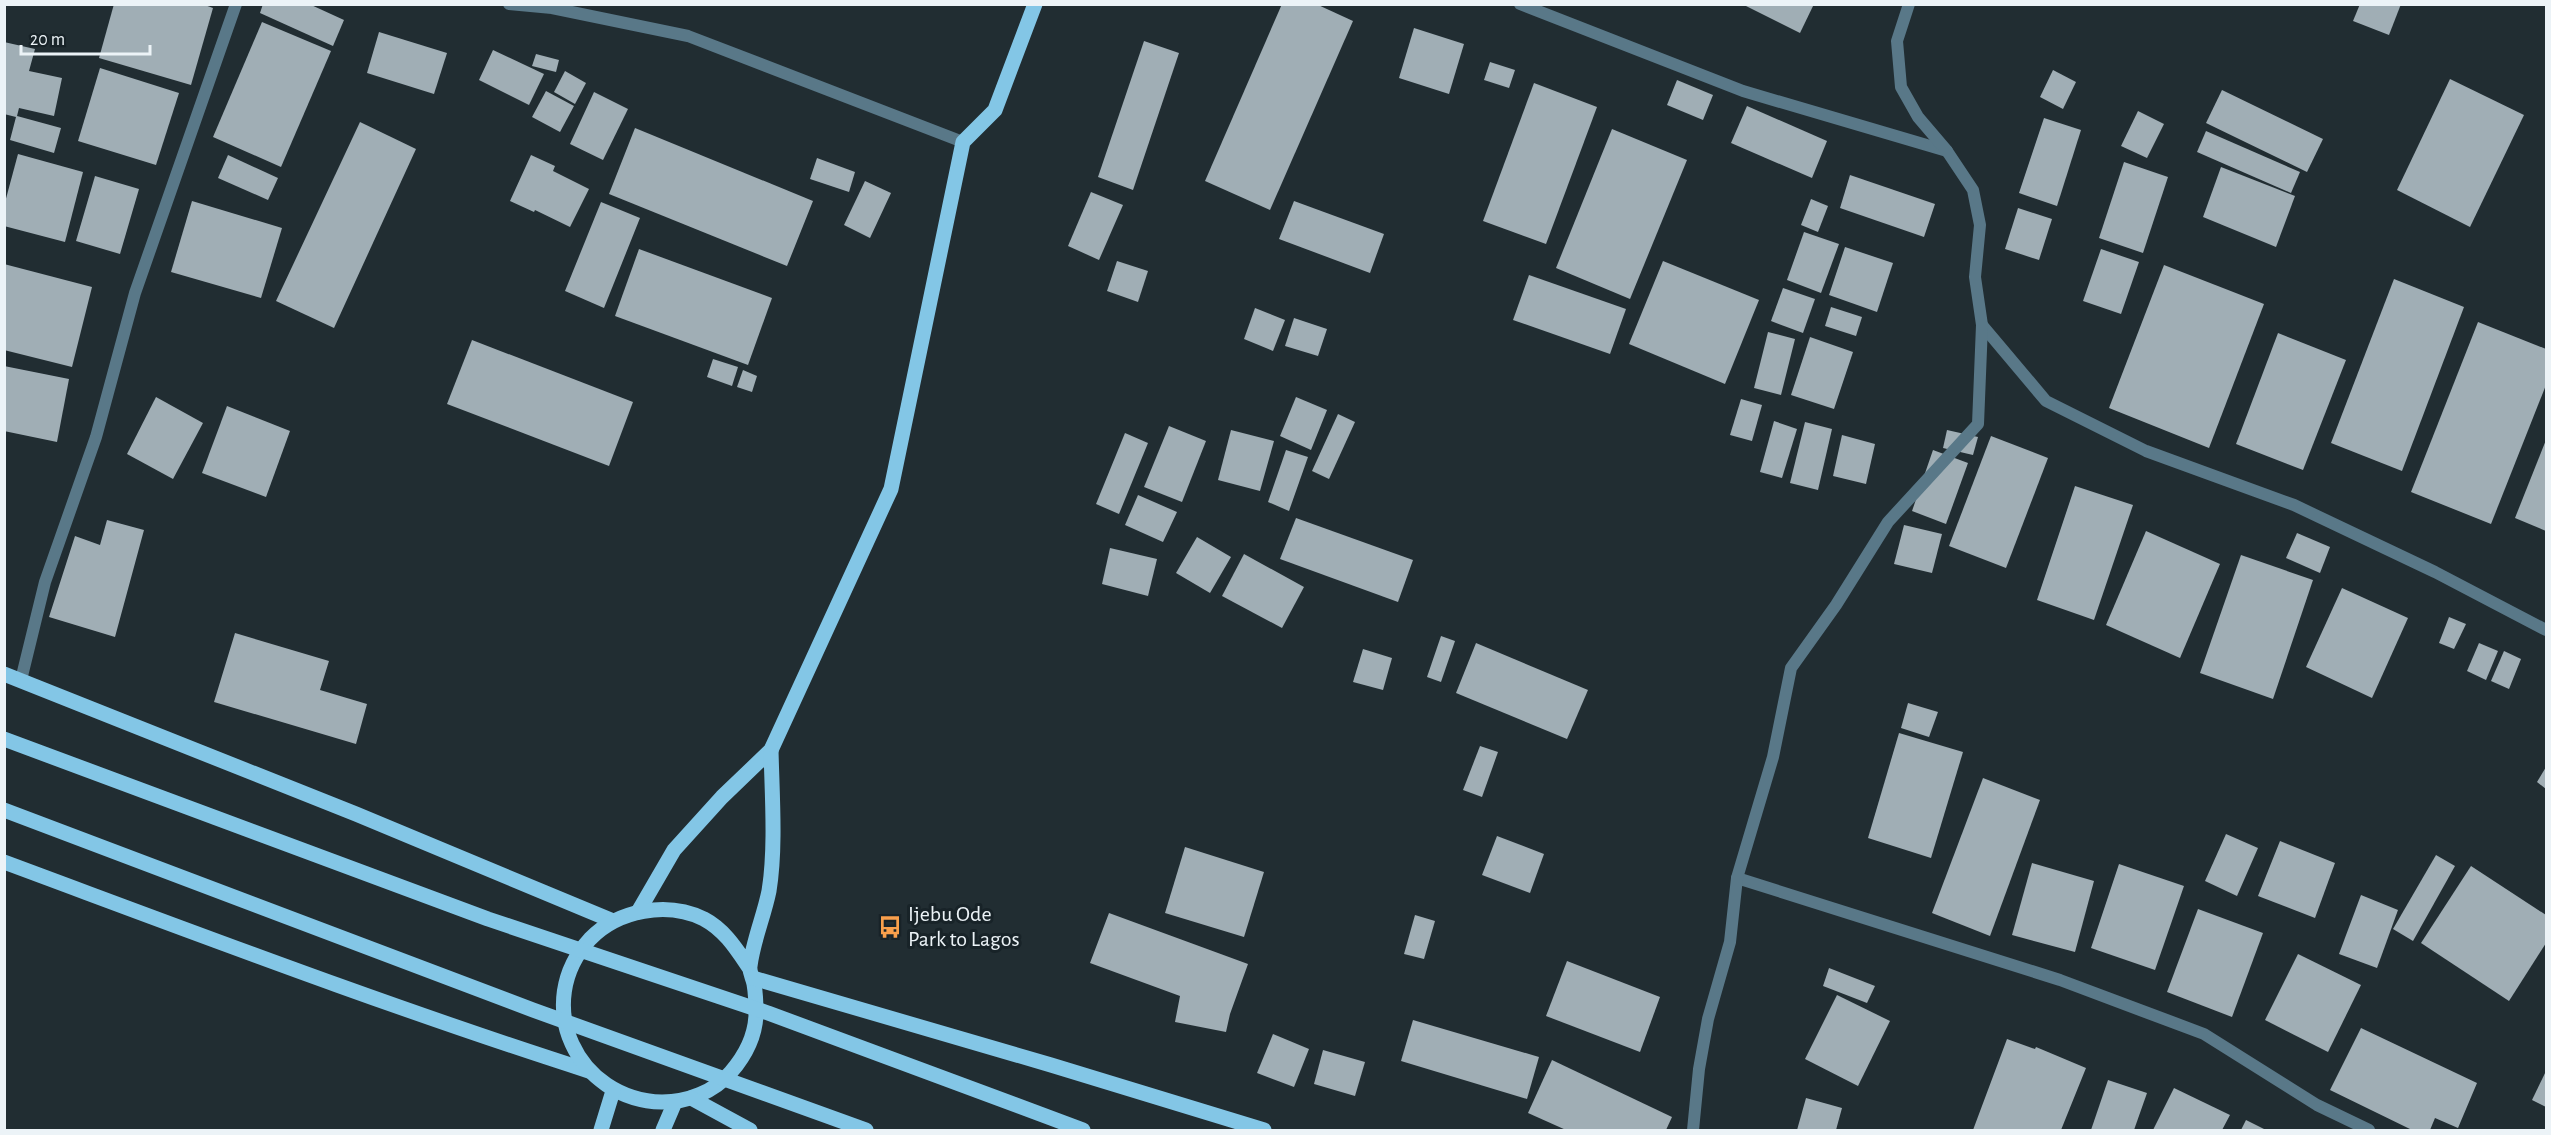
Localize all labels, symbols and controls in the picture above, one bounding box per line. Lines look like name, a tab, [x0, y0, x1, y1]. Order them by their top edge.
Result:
scale bar	[21, 18, 150, 56]
text: 20 m	[30, 31, 65, 49]
place label: Ijebu Ode Park to Lagos	[908, 903, 1020, 950]
bus stop icon: Ijebu Ode Park to Lagos	[877, 914, 903, 940]

